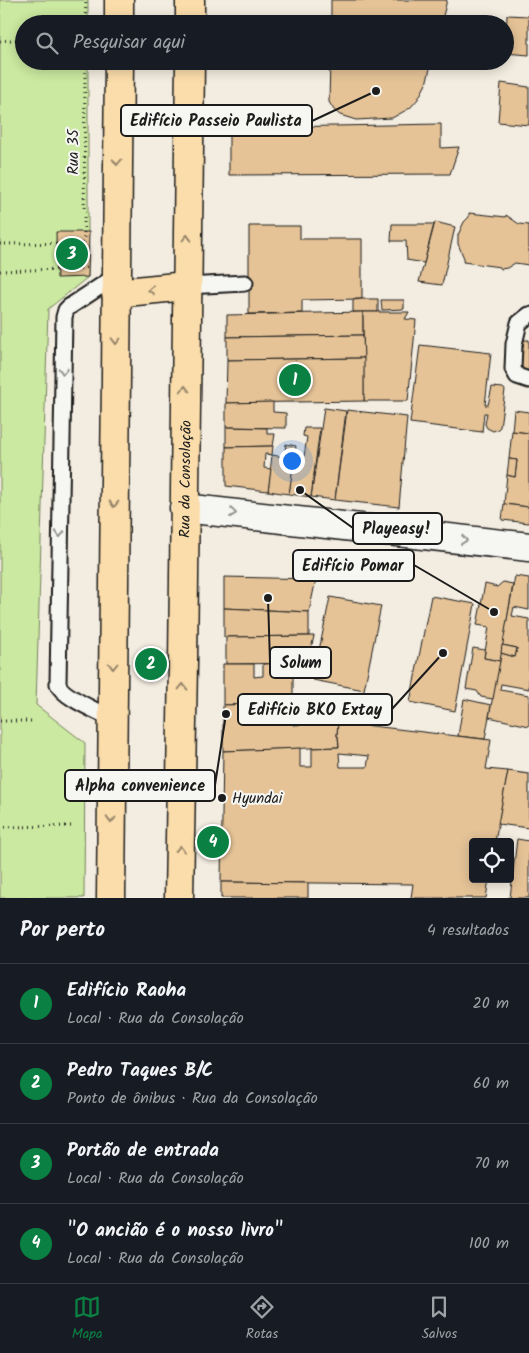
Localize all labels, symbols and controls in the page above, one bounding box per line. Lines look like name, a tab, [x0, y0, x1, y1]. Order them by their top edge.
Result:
search box	[15, 15, 514, 70]
text: Pesquisar aqui	[73, 28, 185, 58]
icon: search	[33, 29, 61, 57]
callout: Edifício Passeio Paulista	[121, 105, 312, 136]
text: Edifício Passeio Paulista	[130, 109, 302, 134]
street label: Rua 35	[62, 128, 86, 175]
one-way arrow	[112, 159, 122, 167]
one-way arrow	[182, 234, 192, 242]
pin: 3	[56, 235, 88, 273]
one-way arrow	[147, 284, 155, 295]
one-way arrow	[111, 338, 121, 346]
pin: 1	[279, 361, 311, 399]
one-way arrow	[58, 368, 68, 375]
one-way arrow	[180, 385, 190, 392]
street label: Rua da Consolação	[173, 420, 199, 538]
your location	[279, 448, 305, 474]
one-way arrow	[109, 500, 119, 508]
one-way arrow	[229, 507, 237, 518]
callout: Playeasy!	[353, 513, 442, 544]
text: Playeasy!	[363, 517, 431, 542]
one-way arrow	[55, 530, 65, 538]
one-way arrow	[460, 534, 468, 545]
callout: Edifício Pomar	[293, 550, 414, 581]
text: Edifício Pomar	[302, 554, 405, 579]
pin: 2	[135, 645, 167, 683]
callout: Solum	[270, 647, 331, 678]
text: Solum	[280, 651, 322, 676]
one-way arrow	[108, 663, 118, 671]
one-way arrow	[178, 683, 188, 690]
callout: Edifício BKO Extay	[238, 694, 392, 725]
text: Edifício BKO Extay	[248, 698, 383, 723]
callout: Alpha convenience	[65, 770, 215, 801]
text: Alpha convenience	[75, 774, 205, 799]
place label: Hyundai	[232, 787, 284, 811]
marker: Hyundai	[216, 792, 228, 804]
one-way arrow	[106, 817, 117, 825]
pin: 4	[197, 823, 229, 861]
map controls	[469, 838, 514, 883]
button: locate	[469, 838, 514, 883]
one-way arrow	[175, 845, 185, 853]
text: Por perto	[20, 914, 105, 947]
text: 4 resultados	[427, 918, 509, 943]
text: Edifício Raoha	[67, 976, 186, 1006]
text: 1	[34, 991, 38, 1016]
text: 20 m	[473, 991, 509, 1016]
text: Local · Rua da Consolação	[67, 1006, 244, 1031]
text: Pedro Taques B/C	[67, 1056, 213, 1086]
text: 2	[31, 1071, 41, 1096]
text: 60 m	[473, 1071, 509, 1096]
text: Ponto de ônibus · Rua da Consolação	[67, 1086, 318, 1111]
text: Portão de entrada	[67, 1136, 219, 1166]
text: 3	[32, 1151, 40, 1176]
text: 70 m	[474, 1151, 509, 1176]
text: Local · Rua da Consolação	[67, 1166, 244, 1191]
text: "O ancião é o nosso livro"	[67, 1216, 283, 1246]
text: 4	[32, 1231, 40, 1256]
text: 100 m	[469, 1231, 509, 1256]
text: Local · Rua da Consolação	[67, 1246, 244, 1271]
tab: Mapa	[72, 1293, 103, 1345]
tab: Rotas	[246, 1293, 278, 1345]
tab: Salvos	[422, 1293, 457, 1345]

